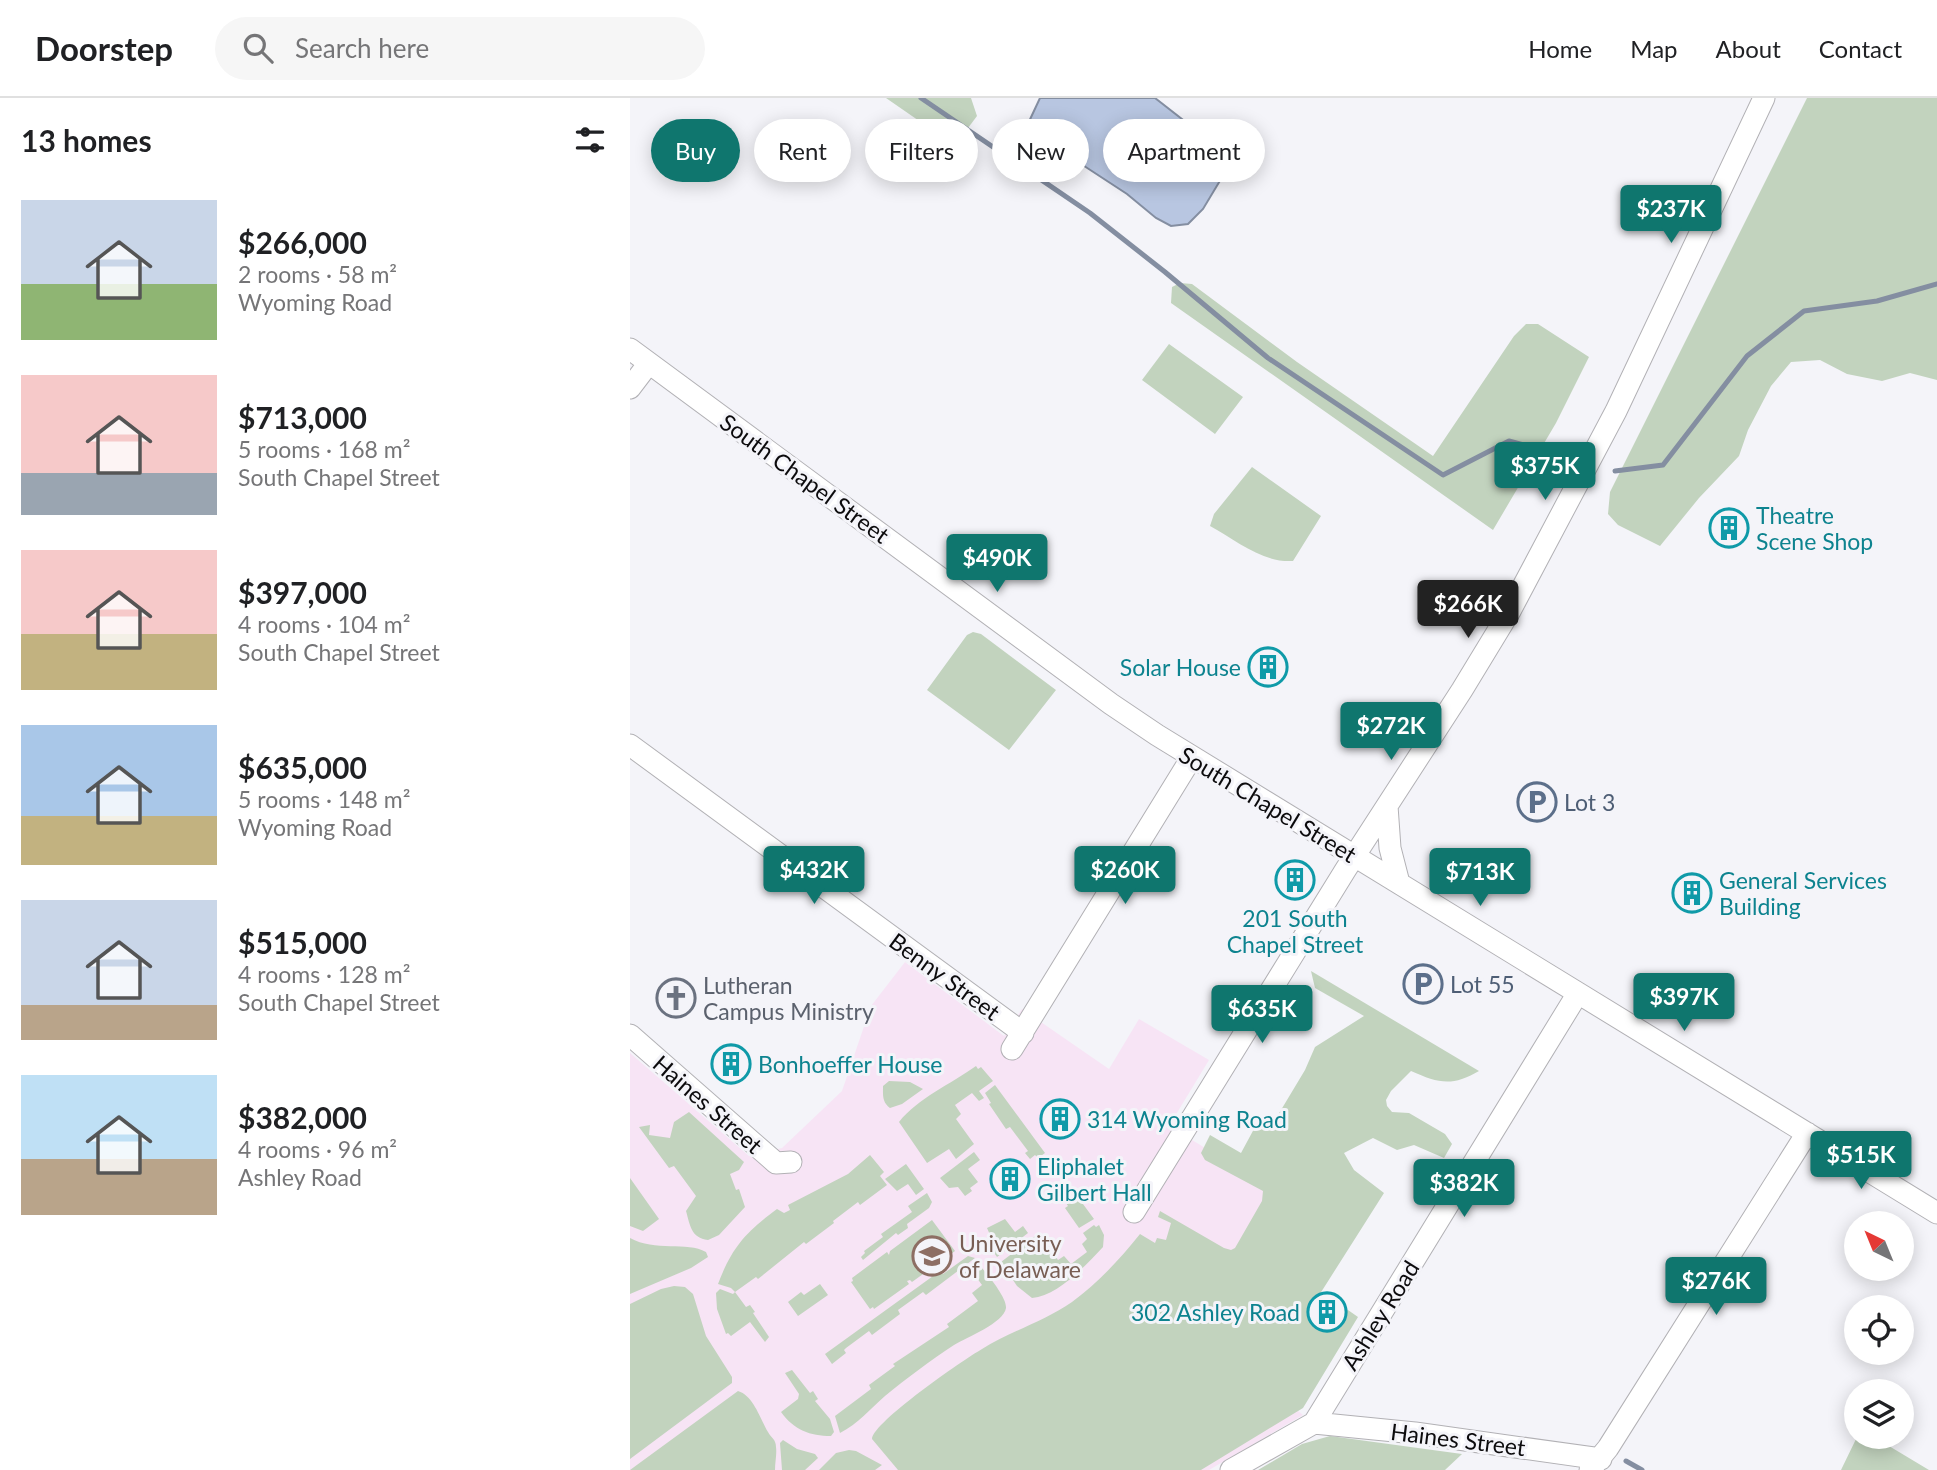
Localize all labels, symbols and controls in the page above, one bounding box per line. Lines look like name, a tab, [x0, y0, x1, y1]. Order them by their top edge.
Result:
search box	[215, 17, 705, 80]
text: Doorstep	[35, 28, 173, 68]
icon: search	[239, 29, 277, 67]
text: Search here	[295, 32, 429, 64]
text: Home	[1528, 34, 1592, 63]
text: Map	[1630, 34, 1678, 63]
text: About	[1716, 34, 1781, 63]
text: Contact	[1819, 34, 1902, 63]
chip: Buy	[651, 119, 740, 182]
chip: Rent	[754, 119, 851, 182]
chip: Filters	[865, 119, 978, 182]
chip: New	[992, 119, 1089, 182]
chip: Apartment	[1103, 119, 1265, 182]
icon: filters	[571, 121, 609, 159]
text: 13 homes	[21, 122, 152, 158]
pin: $237K	[1622, 186, 1720, 245]
text: $237K	[1636, 194, 1706, 222]
text: $266,000	[238, 224, 367, 260]
icon: home	[77, 228, 161, 312]
text: 2 rooms · 58 m²	[238, 260, 397, 288]
text: Wyoming Road	[238, 288, 392, 316]
text: $713,000	[238, 399, 367, 435]
icon: home	[77, 403, 161, 487]
street label: South Chapel Street	[715, 407, 895, 549]
text: 5 rooms · 168 m²	[238, 435, 410, 463]
pin: $375K	[1496, 442, 1594, 502]
text: $375K	[1510, 451, 1580, 479]
text: South Chapel Street	[238, 463, 440, 491]
place label: Theatre Scene Shop	[1756, 501, 1873, 555]
building icon: Theatre Scene Shop	[1708, 507, 1750, 549]
pin: $490K	[948, 534, 1046, 594]
text: $490K	[962, 543, 1032, 571]
text: $397,000	[238, 574, 367, 610]
icon: home	[77, 578, 161, 662]
pin: $266K	[1419, 580, 1517, 640]
text: $266K	[1433, 589, 1503, 617]
text: 4 rooms · 104 m²	[238, 610, 410, 638]
text: South Chapel Street	[238, 638, 440, 666]
building icon: Solar House	[1247, 646, 1289, 688]
place label: Solar House	[1120, 653, 1241, 681]
pin: $272K	[1342, 702, 1440, 762]
text: $272K	[1356, 711, 1426, 739]
street label: South Chapel Street	[1174, 740, 1362, 868]
text: $635,000	[238, 749, 367, 785]
icon: home	[77, 753, 161, 837]
parking icon: Lot 3	[1516, 781, 1558, 823]
text: 5 rooms · 148 m²	[238, 785, 410, 813]
place label: Lot 3	[1564, 788, 1615, 816]
text: Wyoming Road	[238, 813, 392, 841]
pin: $432K	[765, 846, 863, 906]
pin: $260K	[1076, 846, 1174, 906]
pin: $713K	[1431, 848, 1529, 908]
text: $432K	[779, 855, 849, 883]
text: $260K	[1090, 855, 1160, 883]
text: $713K	[1445, 857, 1515, 885]
building icon: 201 South Chapel Street	[1274, 859, 1316, 901]
place label: General Services Building	[1719, 866, 1887, 920]
building icon: General Services Building	[1671, 872, 1713, 914]
place label: 201 South Chapel Street	[1227, 904, 1364, 958]
text: $515,000	[238, 924, 367, 960]
street label: Benny Street	[884, 926, 1006, 1026]
icon: home	[77, 928, 161, 1012]
text: 4 rooms · 128 m²	[238, 960, 410, 988]
parking icon: Lot 55	[1402, 963, 1444, 1005]
place label: Lot 55	[1450, 970, 1515, 998]
place label: Lutheran Campus Ministry	[703, 971, 874, 1025]
pin: $397K	[1635, 974, 1733, 1033]
church icon: Lutheran Campus Ministry	[655, 977, 697, 1019]
text: $397K	[1649, 982, 1719, 1010]
pin: $635K	[1213, 986, 1311, 1045]
text: South Chapel Street	[238, 988, 440, 1016]
text: $635K	[1227, 994, 1297, 1022]
building icon: Bonhoeffer House	[710, 1043, 752, 1085]
street label: Haines Street	[648, 1049, 769, 1160]
place label: Bonhoeffer House	[758, 1050, 943, 1078]
building icon: 314 Wyoming Road	[1039, 1098, 1081, 1140]
text: $382,000	[238, 1099, 367, 1135]
icon: home	[77, 1103, 161, 1187]
place label: 314 Wyoming Road	[1087, 1105, 1287, 1133]
pin: $515K	[1812, 1132, 1910, 1191]
text: 4 rooms · 96 m²	[238, 1135, 397, 1163]
text: $515K	[1826, 1140, 1896, 1168]
place label: Eliphalet Gilbert Hall	[1037, 1152, 1152, 1206]
building icon: Eliphalet Gilbert Hall	[989, 1158, 1031, 1200]
pin: $382K	[1415, 1160, 1513, 1219]
text: Ashley Road	[238, 1163, 362, 1191]
text: $382K	[1429, 1168, 1499, 1196]
north arrow	[1844, 1211, 1914, 1281]
map controls	[1844, 1211, 1914, 1449]
place label: University of Delaware	[959, 1229, 1081, 1283]
school or university icon: University of Delaware	[911, 1235, 953, 1277]
street label: Ashley Road	[1335, 1255, 1425, 1375]
pin: $276K	[1667, 1258, 1765, 1317]
text: $276K	[1681, 1266, 1751, 1294]
building icon: 302 Ashley Road	[1306, 1291, 1348, 1333]
button: locate	[1844, 1295, 1914, 1365]
place label: 302 Ashley Road	[1131, 1298, 1300, 1326]
button: layers	[1844, 1379, 1914, 1449]
street label: Haines Street	[1389, 1417, 1528, 1461]

